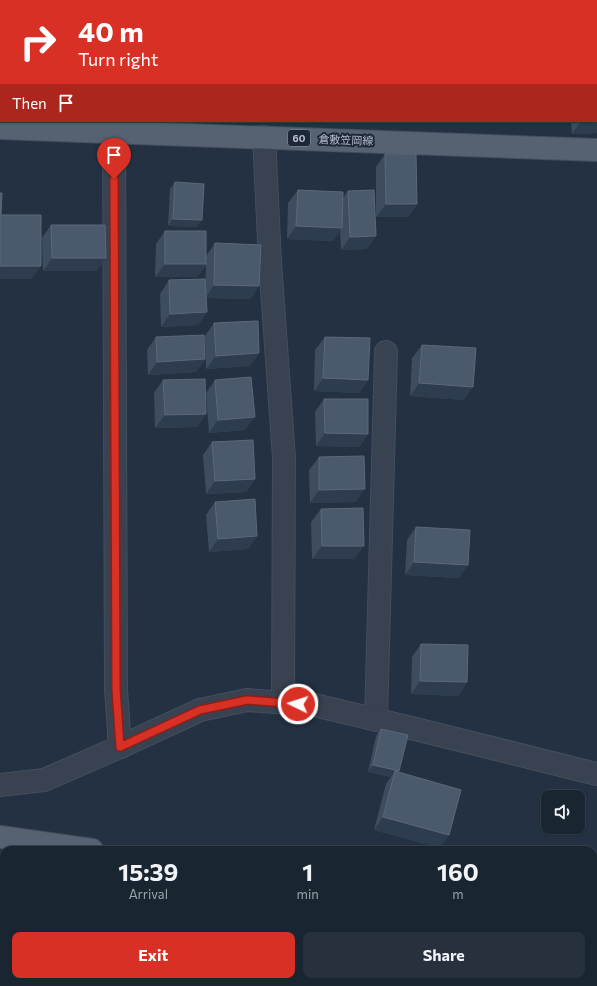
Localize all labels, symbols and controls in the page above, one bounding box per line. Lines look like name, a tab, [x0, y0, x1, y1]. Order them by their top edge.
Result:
text: 40 m	[78, 14, 144, 48]
icon: right	[12, 16, 64, 68]
text: Turn right	[78, 48, 158, 70]
icon: arrive	[55, 92, 77, 114]
text: Then	[12, 94, 47, 112]
road number: 60	[288, 130, 310, 146]
street label: 倉敷笠岡線	[318, 132, 374, 147]
pin	[97, 138, 131, 179]
icon: arrive	[103, 144, 125, 166]
position arrow	[277, 683, 319, 725]
map controls	[541, 790, 585, 834]
button: sound	[541, 790, 585, 834]
text: 15:39	[118, 857, 178, 886]
text: 1	[302, 857, 313, 886]
text: 160	[437, 857, 479, 886]
text: Arrival	[129, 886, 168, 902]
text: min	[297, 886, 319, 902]
text: m	[452, 886, 464, 902]
button: Exit	[12, 932, 295, 978]
button: Share	[303, 932, 585, 978]

